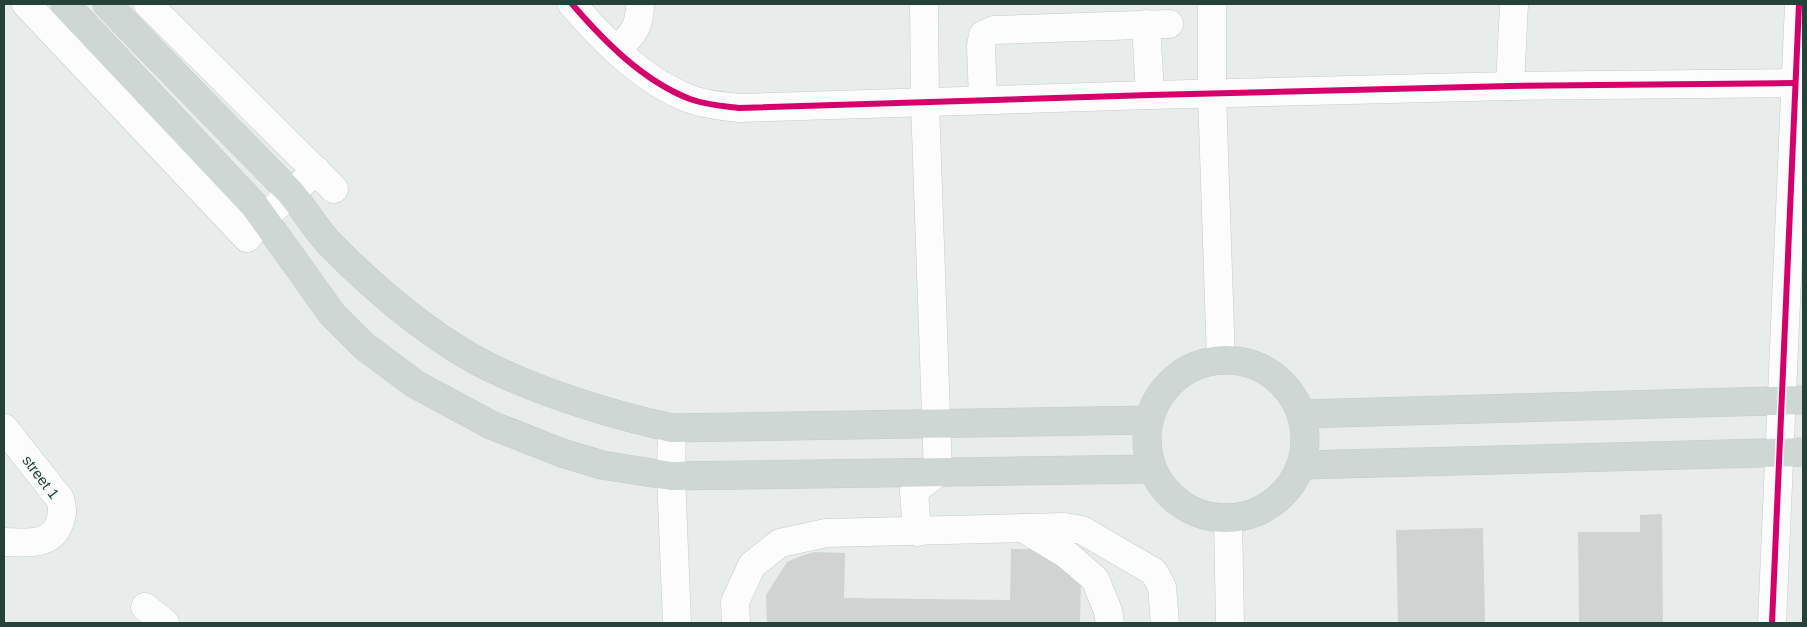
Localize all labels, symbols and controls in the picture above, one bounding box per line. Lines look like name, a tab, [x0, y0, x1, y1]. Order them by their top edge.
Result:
street label: street 1	[19, 452, 63, 502]

